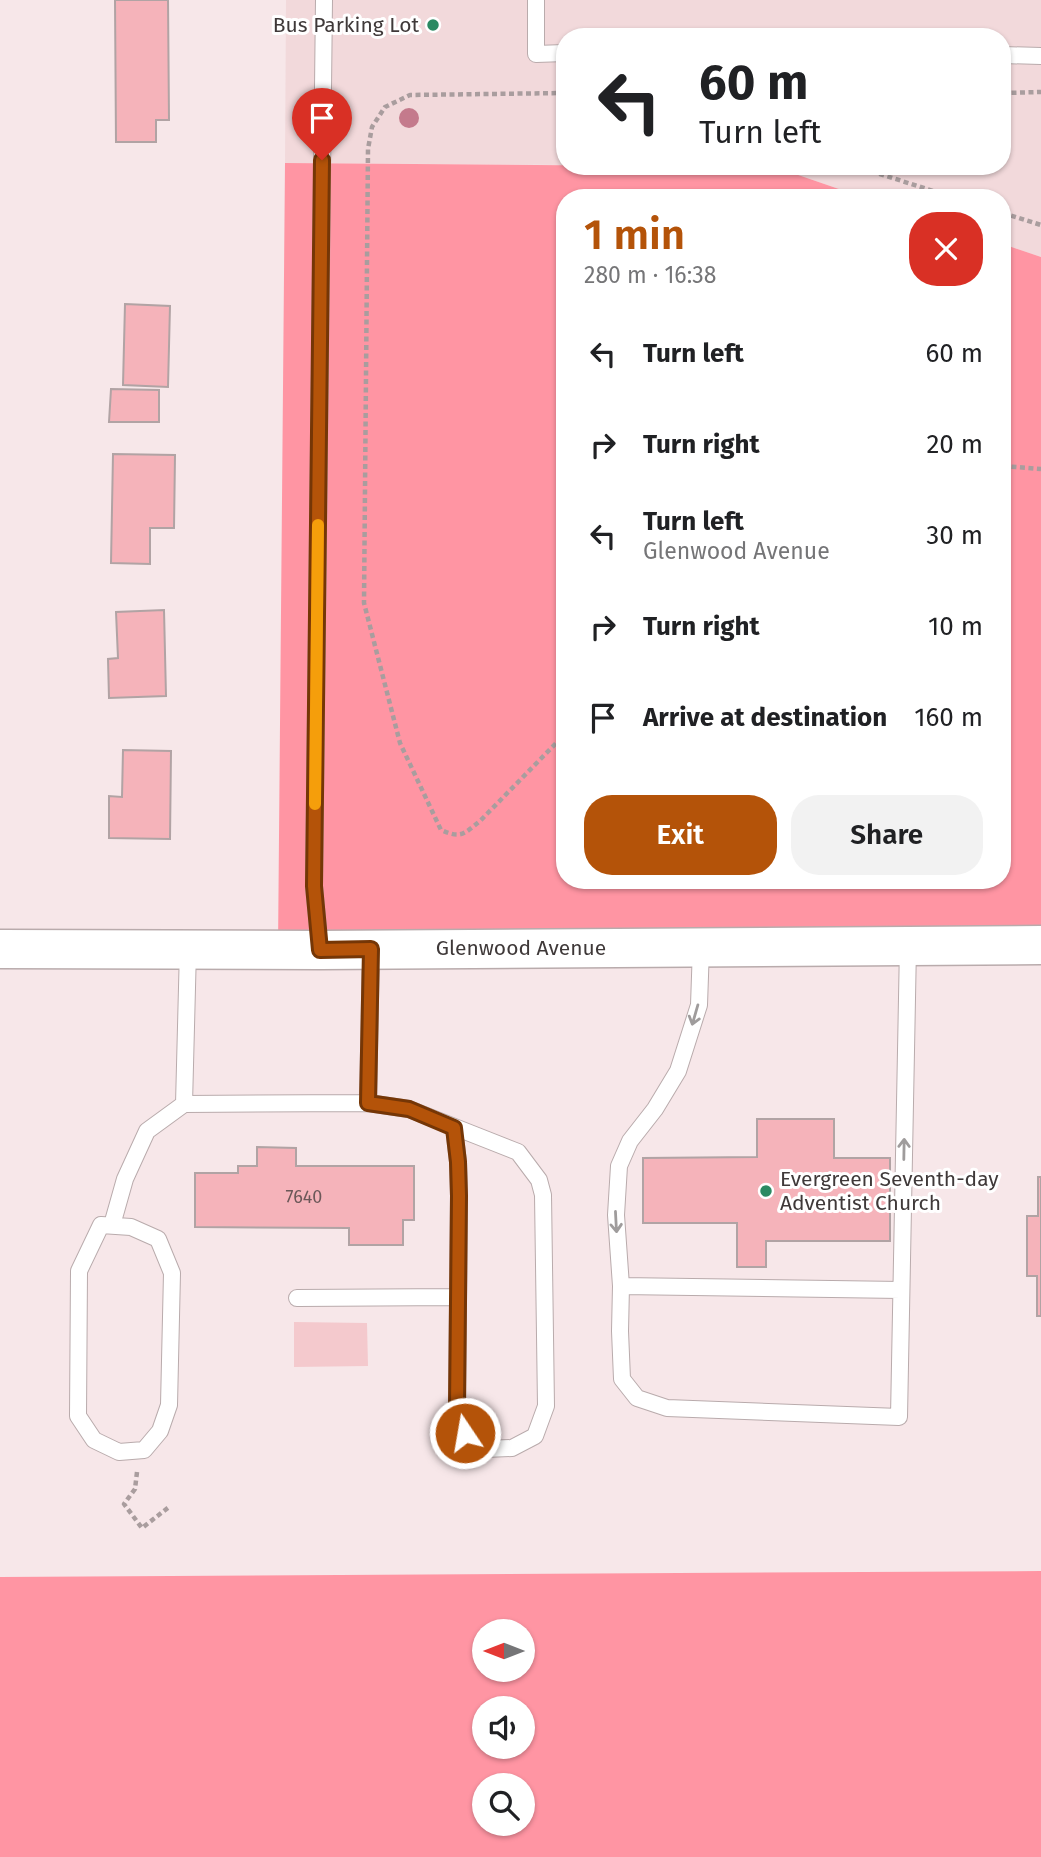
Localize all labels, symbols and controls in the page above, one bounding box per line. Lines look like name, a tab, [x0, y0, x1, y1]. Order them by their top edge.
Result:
place label: Bus Parking Lot	[273, 12, 419, 38]
marker: Bus Parking Lot	[425, 17, 441, 33]
text: 60 m	[699, 53, 808, 112]
icon: left	[584, 56, 675, 147]
pin	[292, 88, 352, 160]
icon: arrive	[303, 99, 341, 137]
text: Turn left	[699, 113, 821, 151]
text: 1 min	[584, 210, 685, 260]
button: close	[909, 212, 983, 286]
text: 280 m · 16:38	[584, 261, 717, 289]
icon: left	[584, 335, 622, 373]
text: Turn left	[643, 338, 744, 369]
text: 60 m	[925, 338, 983, 369]
icon: right	[584, 426, 622, 464]
text: Turn right	[643, 429, 760, 460]
text: 20 m	[926, 429, 983, 460]
text: Turn left	[643, 506, 744, 537]
icon: left	[584, 517, 622, 555]
text: 30 m	[926, 520, 983, 551]
text: Glenwood Avenue	[643, 537, 830, 565]
icon: right	[584, 608, 622, 646]
text: Turn right	[643, 611, 760, 642]
text: 10 m	[928, 611, 983, 642]
icon: arrive	[584, 699, 622, 737]
text: Arrive at destination	[643, 702, 887, 733]
text: 160 m	[914, 702, 983, 733]
button: Exit	[584, 795, 777, 875]
button: Share	[791, 795, 983, 875]
street label: Glenwood Avenue	[436, 935, 606, 961]
one-way arrow	[688, 1003, 701, 1025]
one-way arrow	[897, 1137, 911, 1160]
place label: Evergreen Seventh-day Adventist Church	[780, 1166, 999, 1216]
marker: Evergreen Seventh-day Adventist Church	[758, 1183, 774, 1199]
house number: 7640	[286, 1186, 322, 1208]
one-way arrow	[610, 1210, 623, 1233]
position arrow	[428, 1396, 502, 1470]
north arrow	[472, 1619, 536, 1682]
map controls	[472, 1619, 535, 1836]
button: sound	[472, 1696, 535, 1759]
button: search	[472, 1773, 535, 1836]

